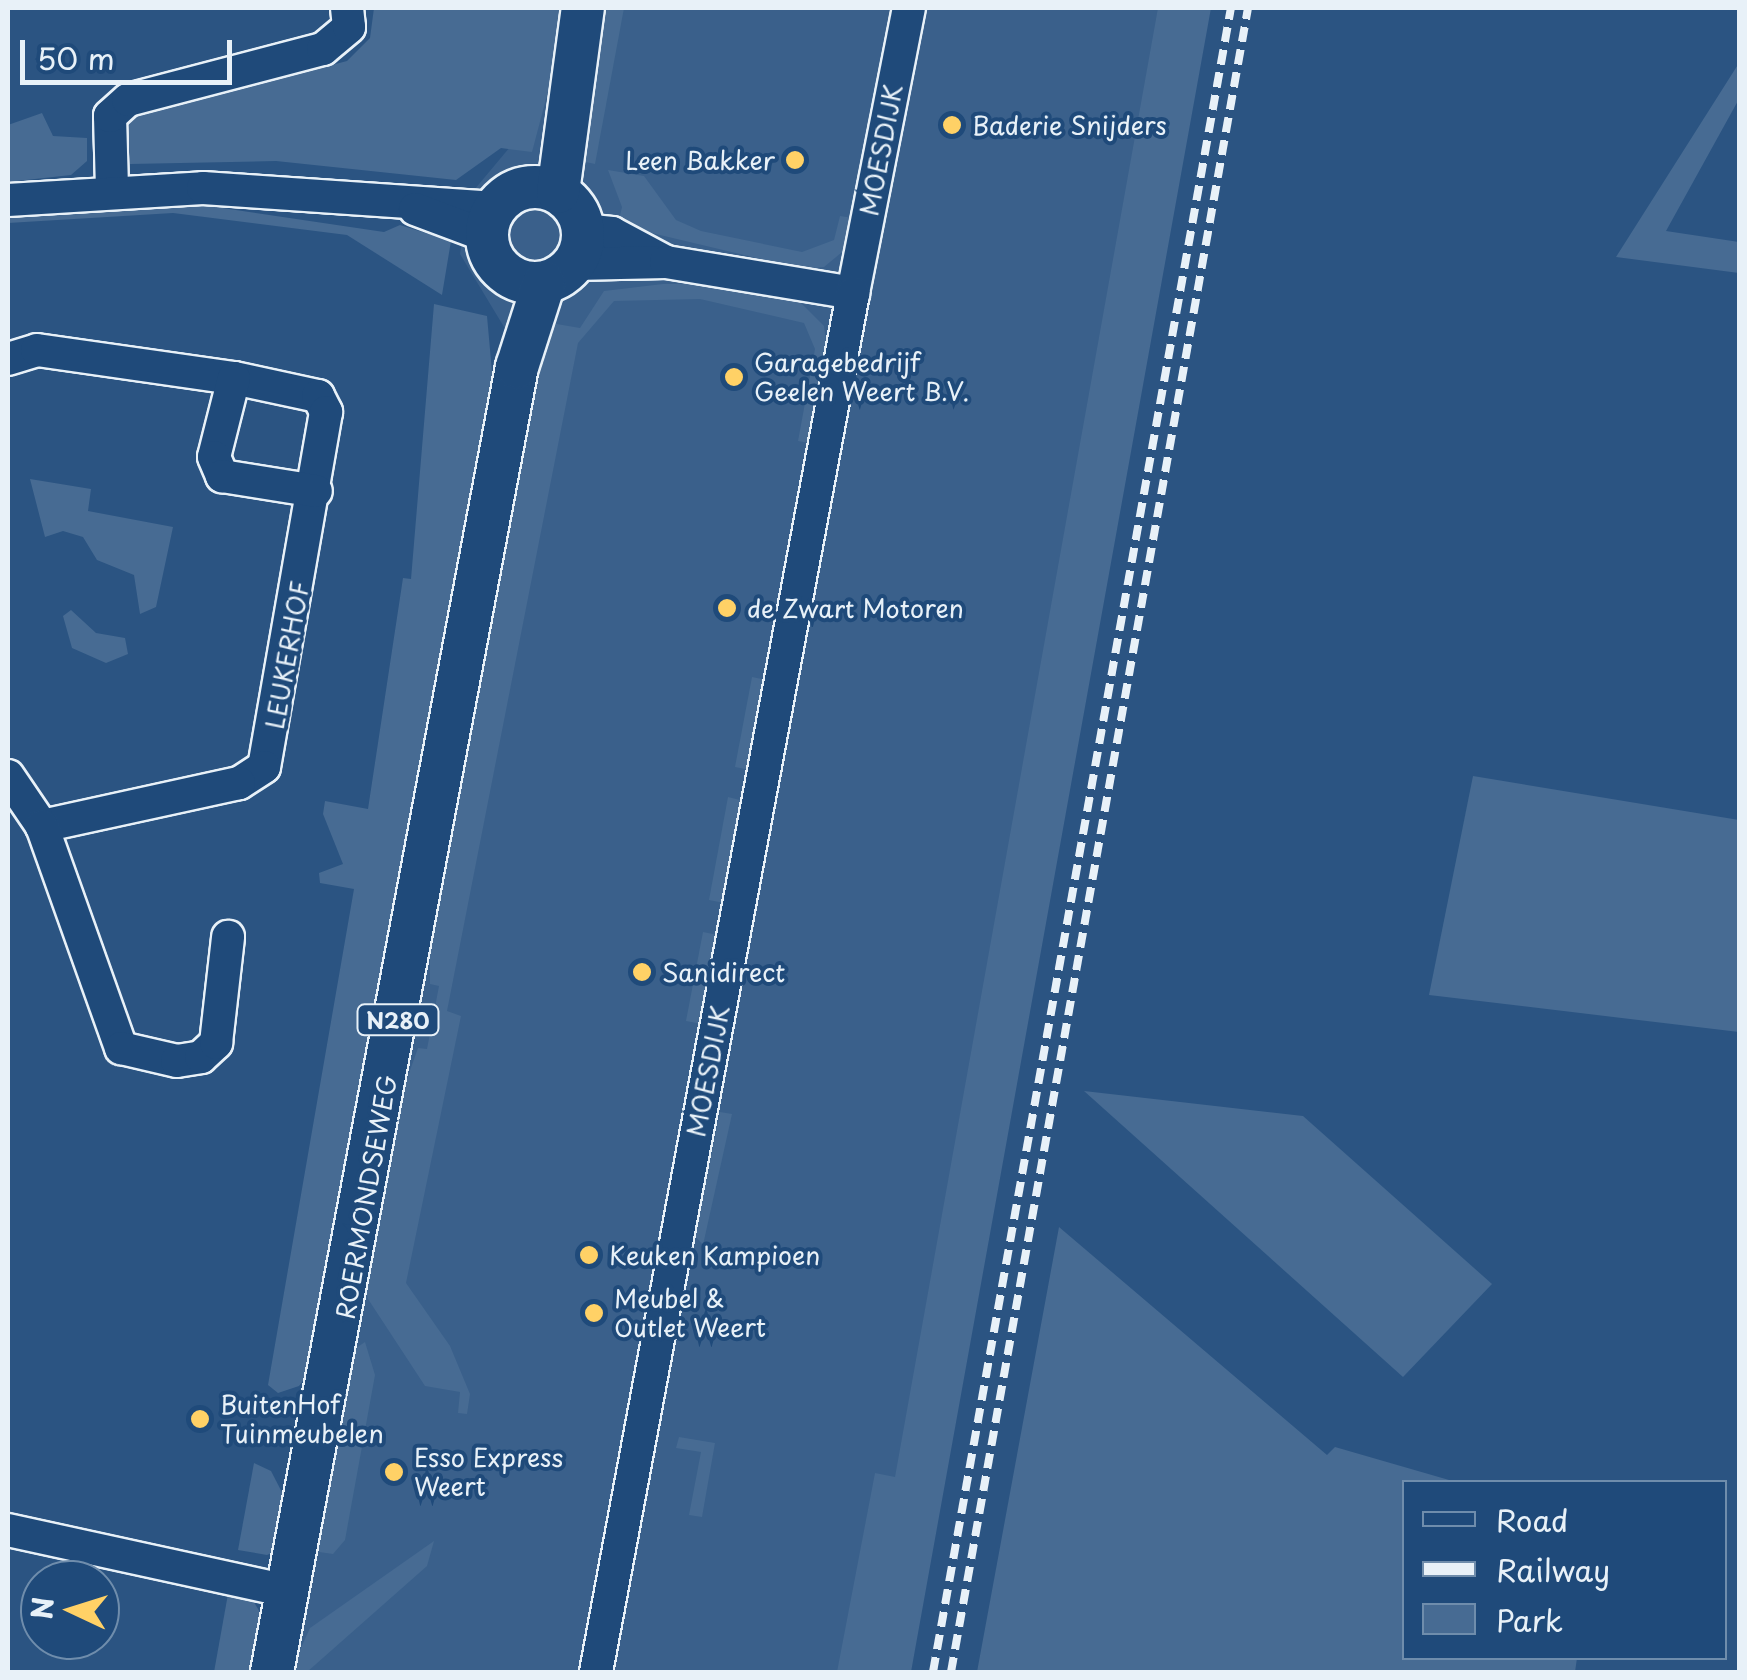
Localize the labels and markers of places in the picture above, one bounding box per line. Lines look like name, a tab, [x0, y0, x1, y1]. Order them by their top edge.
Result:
place label: Baderie Snijders	[972, 110, 1167, 140]
marker: Baderie Snijders	[941, 114, 963, 136]
place label: Leen Bakker	[622, 145, 775, 175]
marker: Leen Bakker	[784, 149, 806, 171]
place label: Garagebedrijf Geelen Weert B.V.	[754, 348, 971, 407]
marker: Garagebedrijf Geelen Weert B.V.	[723, 366, 745, 388]
place label: de Zwart Motoren	[747, 593, 965, 623]
marker: de Zwart Motoren	[716, 597, 738, 619]
place label: Sanidirect	[662, 957, 785, 987]
marker: Sanidirect	[631, 961, 653, 983]
place label: Keuken Kampioen	[609, 1240, 824, 1270]
marker: Keuken Kampioen	[578, 1244, 600, 1266]
place label: Meubel & Outlet Weert	[614, 1284, 767, 1343]
marker: Meubel & Outlet Weert	[583, 1302, 605, 1324]
place label: BuitenHof Tuinmeubelen	[220, 1390, 384, 1449]
marker: BuitenHof Tuinmeubelen	[189, 1408, 211, 1430]
place label: Esso Express Weert	[414, 1443, 565, 1502]
marker: Esso Express Weert	[383, 1461, 405, 1483]

